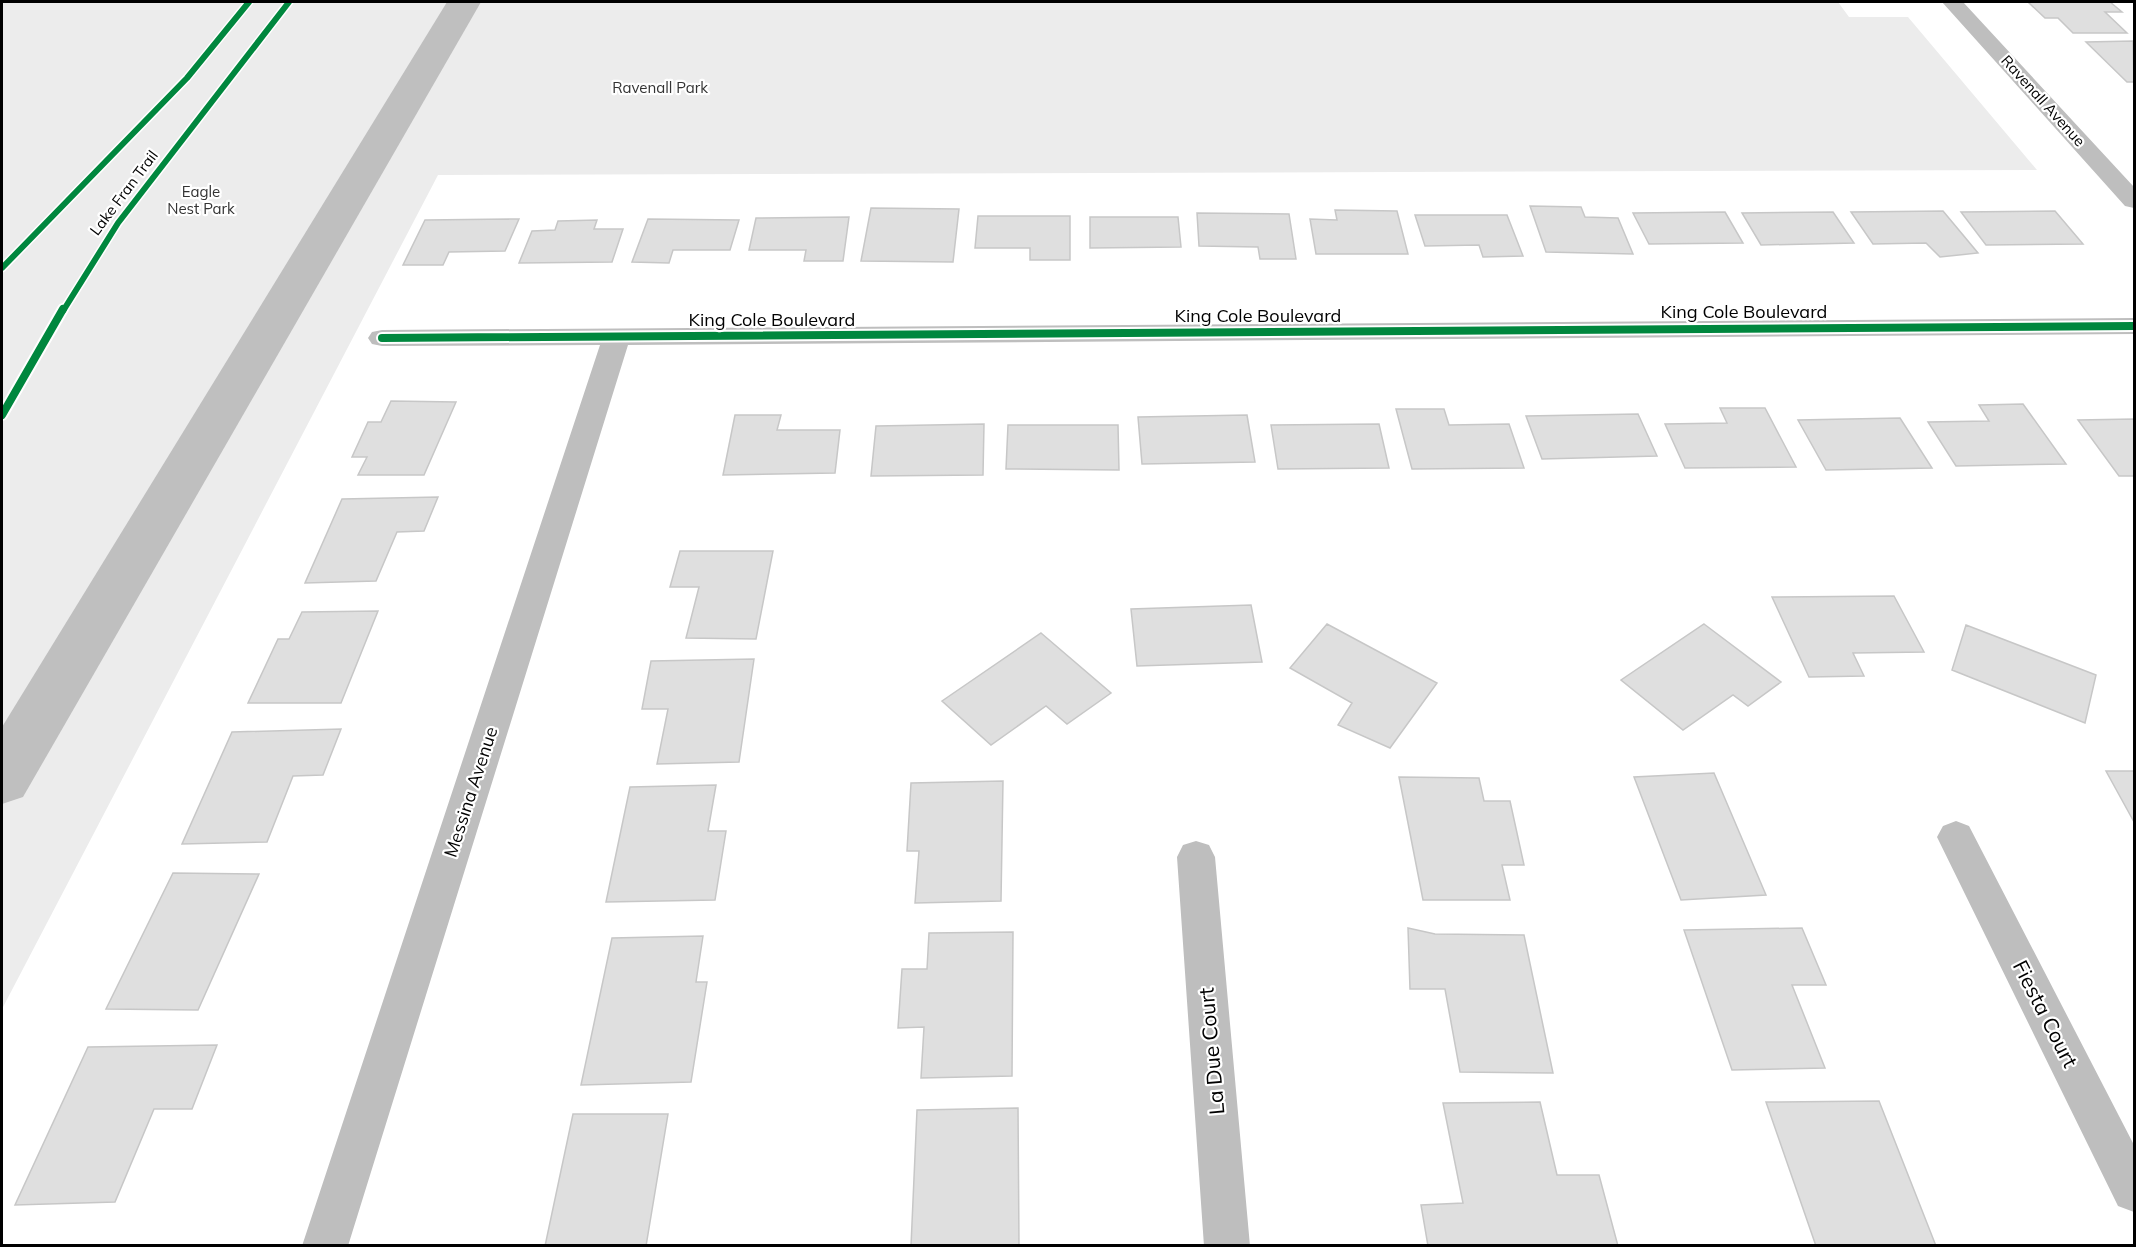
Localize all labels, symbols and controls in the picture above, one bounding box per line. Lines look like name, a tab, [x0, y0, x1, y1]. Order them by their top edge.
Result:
street label: Ravenall Avenue	[1997, 51, 2089, 150]
park label: Ravenall Park	[612, 78, 708, 97]
street label: Lake Fran Trail	[85, 146, 162, 239]
park label: Eagle Nest Park	[167, 182, 235, 218]
street label: King Cole Boulevard	[1661, 300, 1827, 323]
street label: King Cole Boulevard	[1175, 304, 1341, 327]
street label: King Cole Boulevard	[689, 308, 855, 331]
street label: Messina Avenue	[439, 724, 502, 860]
street label: Fiesta Court	[2008, 955, 2084, 1072]
street label: La Due Court	[1192, 986, 1230, 1116]

